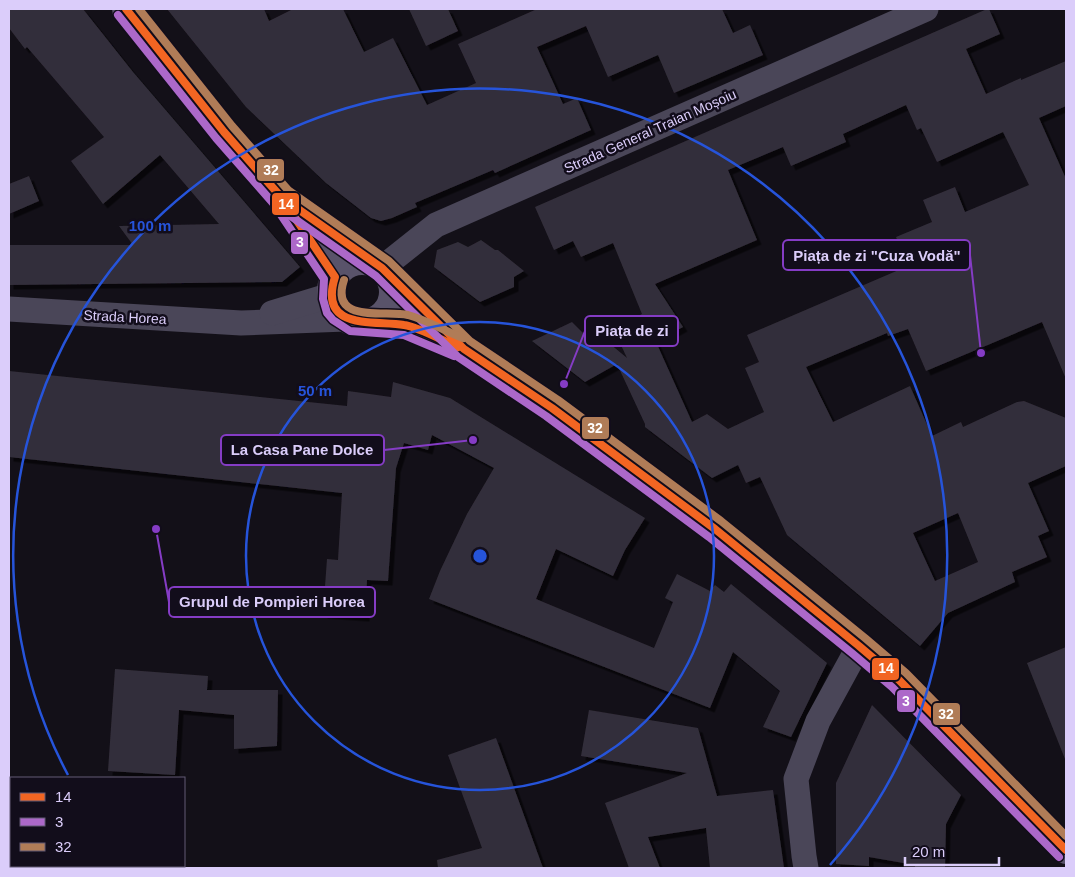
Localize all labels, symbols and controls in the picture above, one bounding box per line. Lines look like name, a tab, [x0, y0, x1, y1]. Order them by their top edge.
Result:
street label: Strada General Traian Moșoiu	[561, 86, 739, 176]
line badge: 32	[256, 158, 285, 182]
text: 32	[263, 162, 279, 178]
line badge: 14	[271, 192, 300, 216]
text: 14	[278, 196, 294, 212]
text: 100 m	[129, 217, 171, 234]
line badge: 3	[290, 231, 309, 255]
text: 3	[296, 234, 304, 250]
callout: Piața de zi "Cuza Vodă"	[783, 240, 970, 270]
text: Piața de zi "Cuza Vodă"	[793, 247, 961, 264]
street label: Strada Horea	[83, 307, 167, 327]
callout: Piața de zi	[585, 316, 678, 346]
text: Piața de zi	[595, 322, 669, 339]
text: 50 m	[298, 382, 332, 399]
line badge: 32	[581, 416, 610, 440]
text: 32	[587, 420, 603, 436]
callout: La Casa Pane Dolce	[221, 435, 384, 465]
text: La Casa Pane Dolce	[231, 441, 373, 458]
centre of rings	[471, 547, 489, 565]
callout: Grupul de Pompieri Horea	[169, 587, 375, 617]
text: Grupul de Pompieri Horea	[179, 593, 366, 610]
line badge: 14	[871, 657, 900, 681]
text: 14	[878, 660, 894, 676]
line badge: 3	[896, 689, 916, 713]
text: 3	[902, 693, 910, 709]
line badge: 32	[932, 702, 961, 726]
text: 32	[938, 706, 954, 722]
legend	[10, 777, 185, 867]
text: 14	[55, 788, 72, 805]
text: 3	[55, 813, 63, 830]
scale bar	[905, 834, 999, 866]
text: 32	[55, 838, 72, 855]
text: 20 m	[912, 843, 945, 860]

